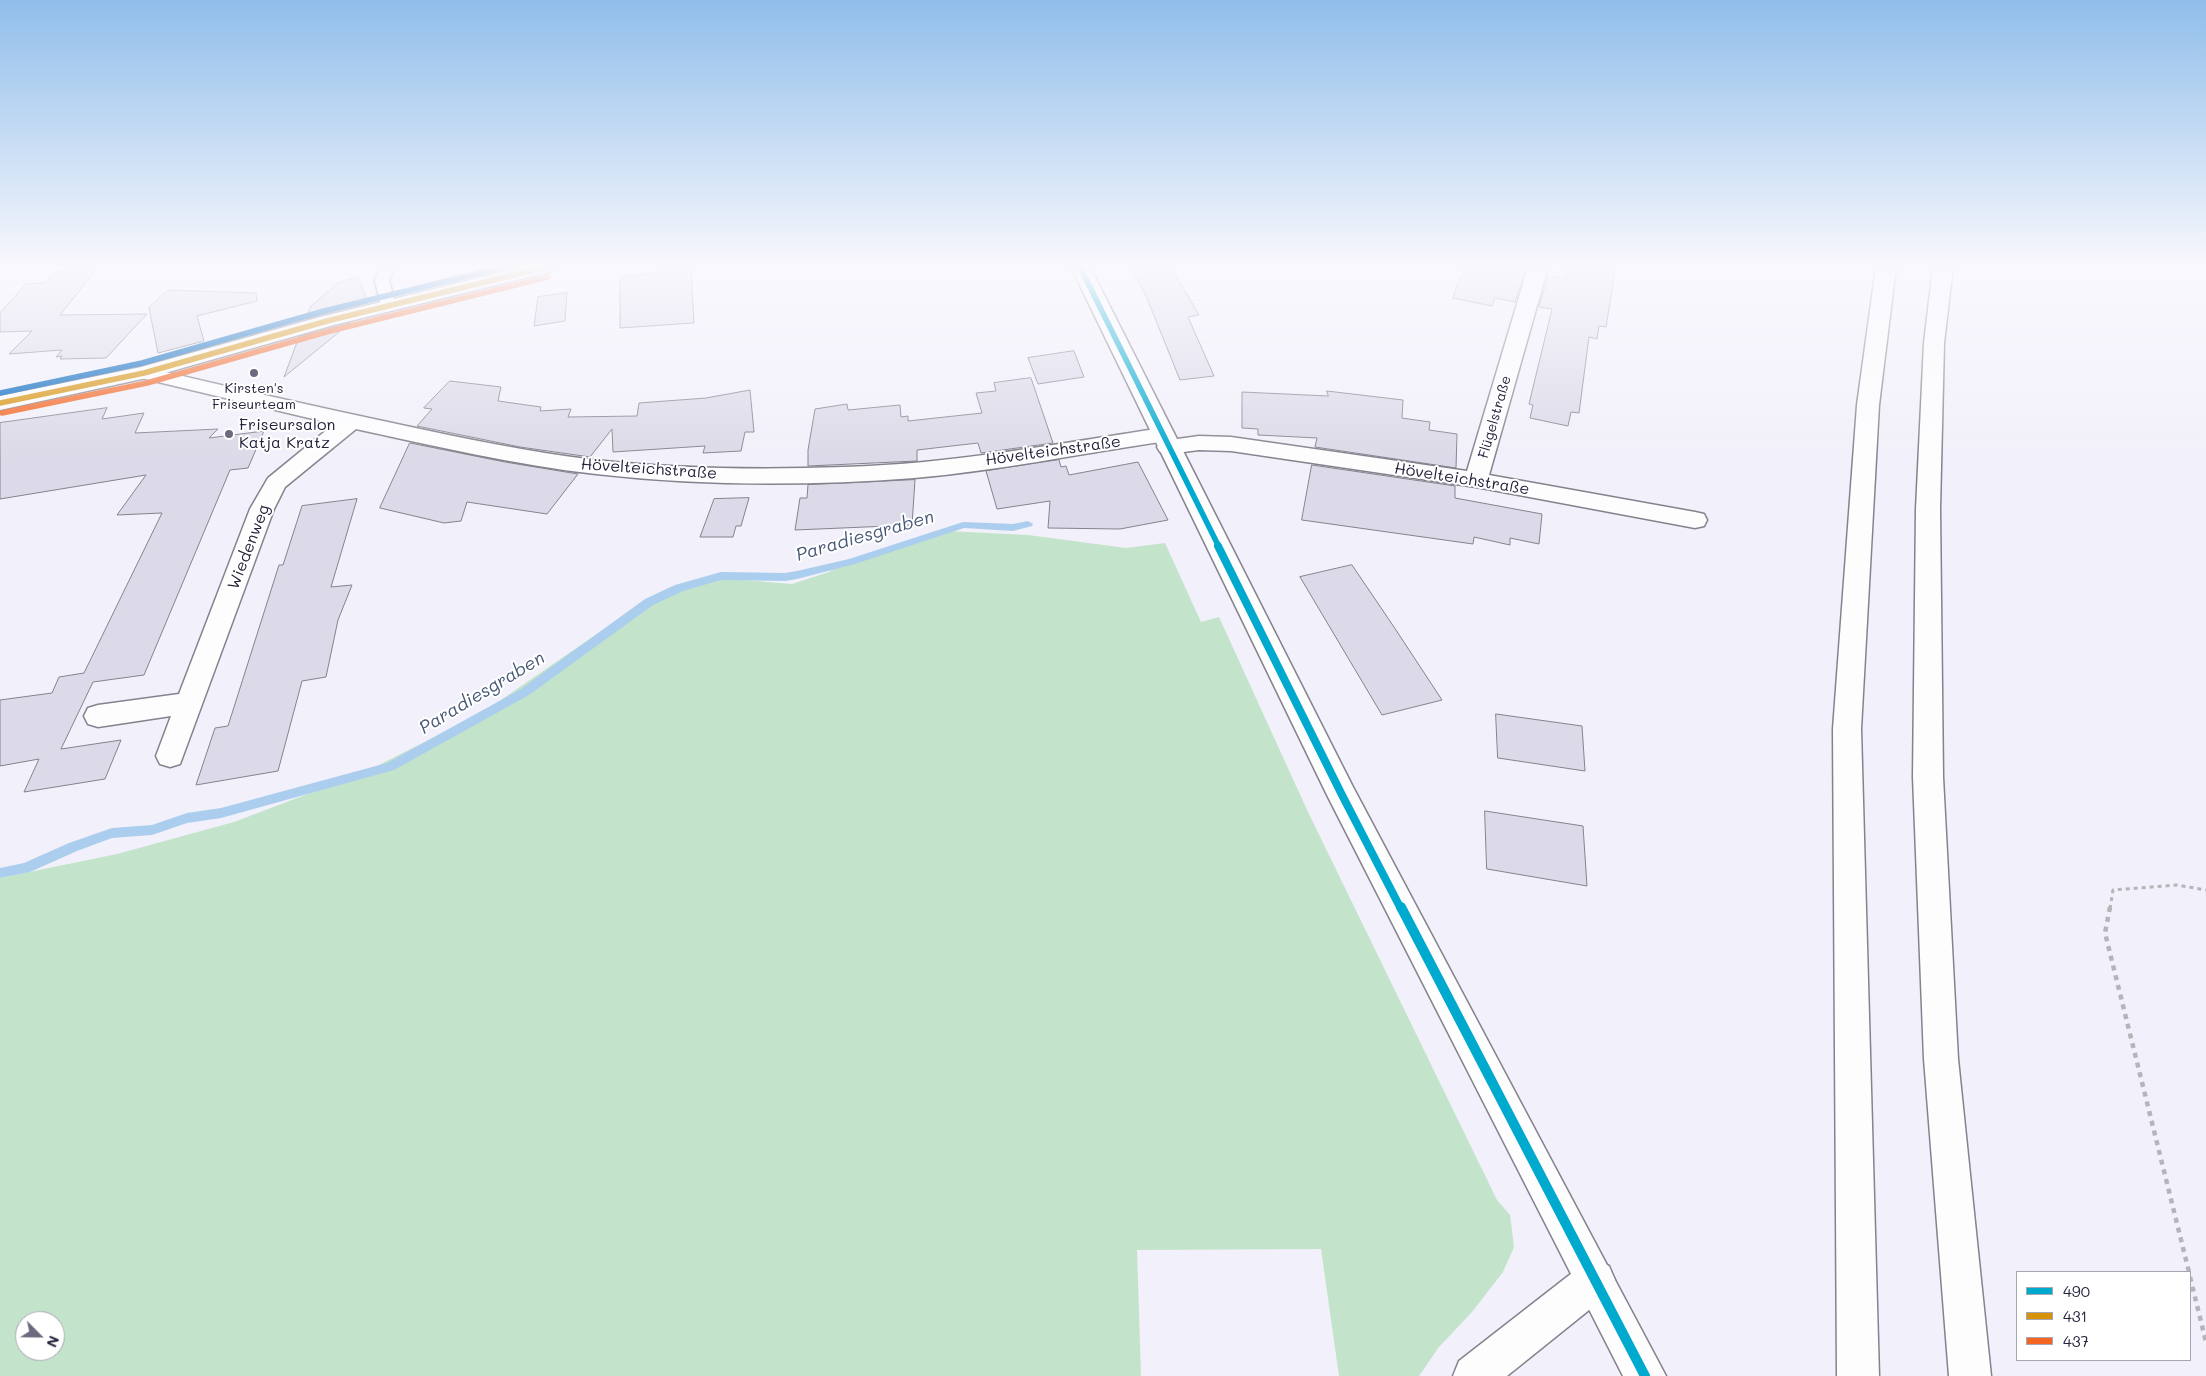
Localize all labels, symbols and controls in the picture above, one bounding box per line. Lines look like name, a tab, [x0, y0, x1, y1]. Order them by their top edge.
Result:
marker: Kirsten's Friseurteam	[248, 367, 260, 379]
street label: Flügelstraße	[1475, 374, 1515, 460]
place label: Kirsten's Friseurteam	[212, 381, 296, 414]
place label: Friseursalon Katja Kratz	[239, 415, 335, 453]
marker: Friseursalon Katja Kratz	[223, 428, 235, 440]
street label: Hövelteichstraße	[984, 432, 1122, 470]
street label: Hövelteichstraße	[580, 455, 718, 483]
street label: Hövelteichstraße	[1393, 459, 1531, 499]
street label: Wiedenweg	[224, 502, 274, 592]
water label: Paradiesgraben	[794, 506, 936, 566]
water label: Paradiesgraben	[415, 647, 549, 739]
legend	[2016, 1271, 2191, 1361]
text: 490	[2063, 1281, 2090, 1301]
text: 431	[2063, 1306, 2087, 1326]
north arrow	[15, 1311, 65, 1361]
text: 437	[2063, 1331, 2089, 1351]
text: N	[43, 1333, 64, 1350]

